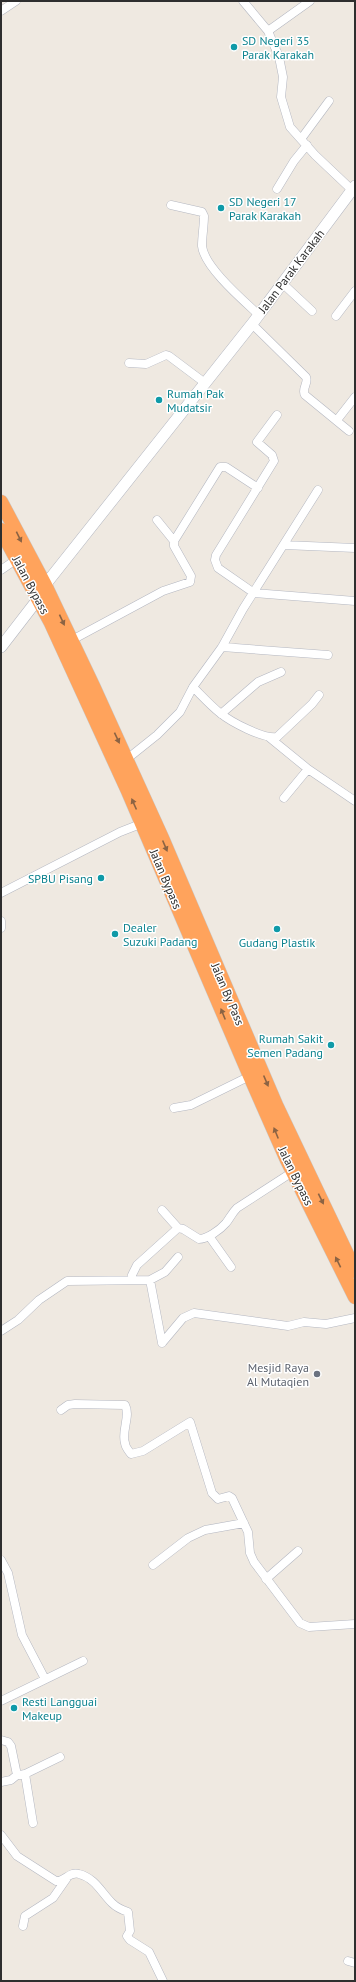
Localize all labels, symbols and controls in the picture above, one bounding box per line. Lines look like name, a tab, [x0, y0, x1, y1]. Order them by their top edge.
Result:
place label: SD Negeri 35 Parak Karakah	[242, 33, 314, 62]
marker: SD Negeri 35 Parak Karakah	[229, 42, 239, 52]
place label: SD Negeri 17 Parak Karakah	[229, 194, 301, 223]
marker: SD Negeri 17 Parak Karakah	[216, 203, 226, 213]
street label: Jalan Parak Karakah	[254, 226, 327, 317]
place label: Rumah Pak Mudatsir	[167, 386, 224, 415]
marker: Rumah Pak Mudatsir	[154, 395, 164, 405]
one-way arrow	[16, 531, 22, 543]
street label: Jalan Bypass	[9, 552, 53, 617]
one-way arrow	[59, 614, 66, 626]
one-way arrow	[114, 732, 120, 744]
one-way arrow	[131, 798, 137, 809]
one-way arrow	[162, 840, 168, 851]
street label: Jalan Bypass	[146, 846, 185, 911]
place label: SPBU Pisang	[28, 871, 93, 886]
marker: SPBU Pisang	[96, 873, 106, 883]
place label: Dealer Suzuki Padang	[123, 920, 198, 949]
marker: Gudang Plastik	[272, 924, 282, 934]
marker: Dealer Suzuki Padang	[110, 929, 120, 939]
place label: Gudang Plastik	[239, 935, 316, 950]
street label: Jalan By Pass	[208, 960, 248, 1027]
one-way arrow	[219, 1007, 225, 1019]
place label: Rumah Sakit Semen Padang	[247, 1031, 323, 1060]
marker: Rumah Sakit Semen Padang	[326, 1040, 336, 1050]
one-way arrow	[263, 1075, 269, 1086]
one-way arrow	[272, 1126, 278, 1138]
street label: Jalan Bypass	[275, 1143, 317, 1208]
one-way arrow	[318, 1193, 324, 1204]
one-way arrow	[335, 1257, 341, 1268]
place label: Mesjid Raya Al Mutaqien	[247, 1360, 309, 1389]
marker: Mesjid Raya Al Mutaqien	[312, 1369, 322, 1379]
place label: Resti Langguai Makeup	[22, 1694, 97, 1723]
marker: Resti Langguai Makeup	[9, 1703, 19, 1713]

